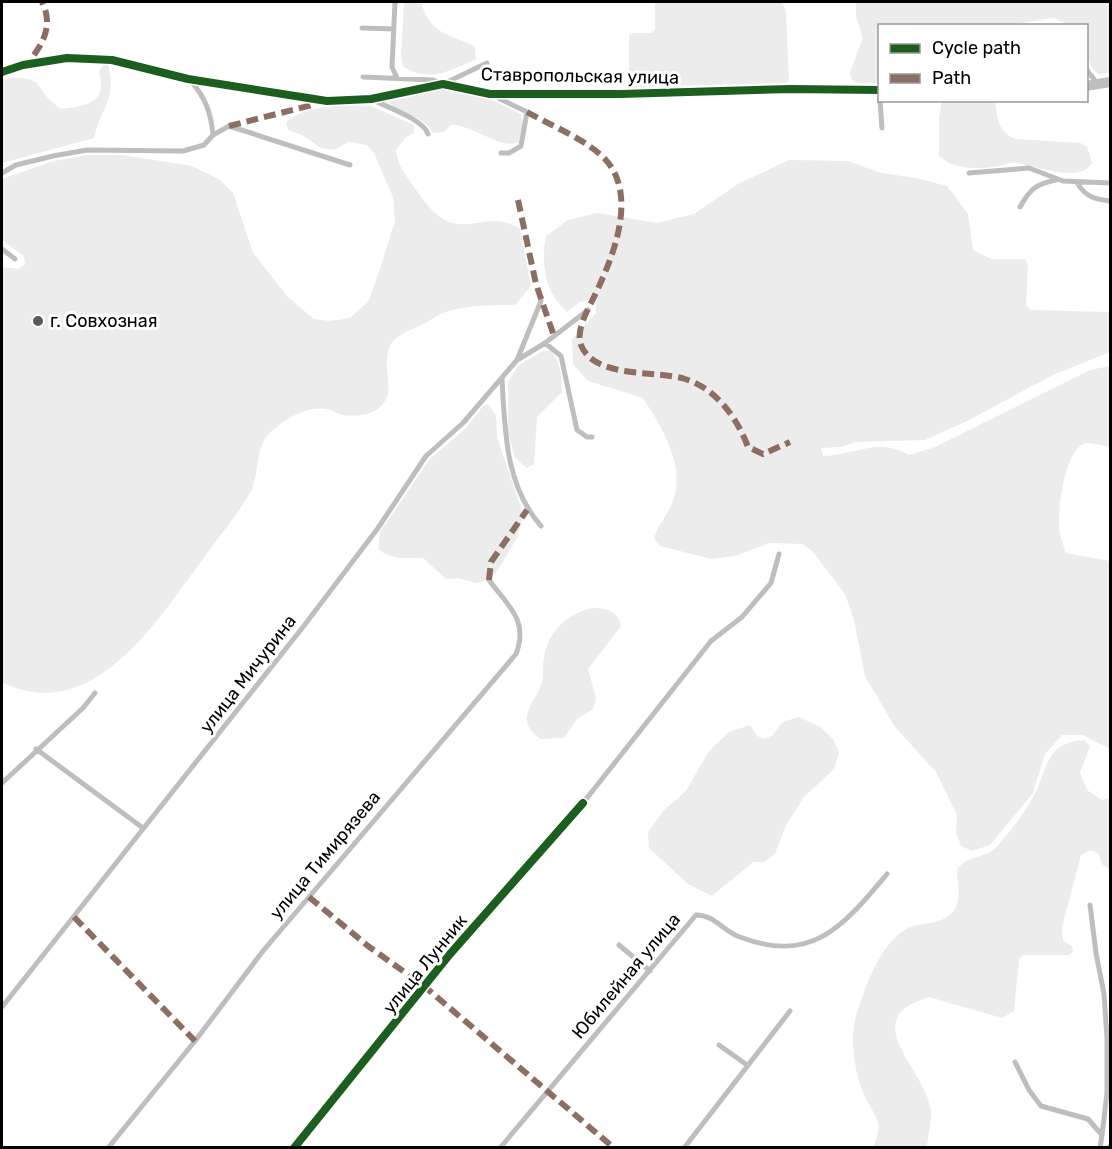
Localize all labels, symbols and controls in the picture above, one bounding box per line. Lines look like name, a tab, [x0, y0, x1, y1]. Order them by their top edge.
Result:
legend	[878, 24, 1088, 102]
text: Cycle path	[932, 37, 1021, 59]
street label: Ставропольская улица	[481, 63, 679, 89]
text: Path	[932, 67, 971, 89]
place label: г. Совхозная	[50, 310, 158, 332]
marker: г. Совхозная	[31, 314, 45, 328]
street label: улица Мичурина	[195, 611, 301, 737]
street label: улица Тимирязева	[265, 786, 385, 924]
street label: Юбилейная улица	[567, 909, 685, 1043]
street label: улица Лунник	[378, 910, 472, 1018]

